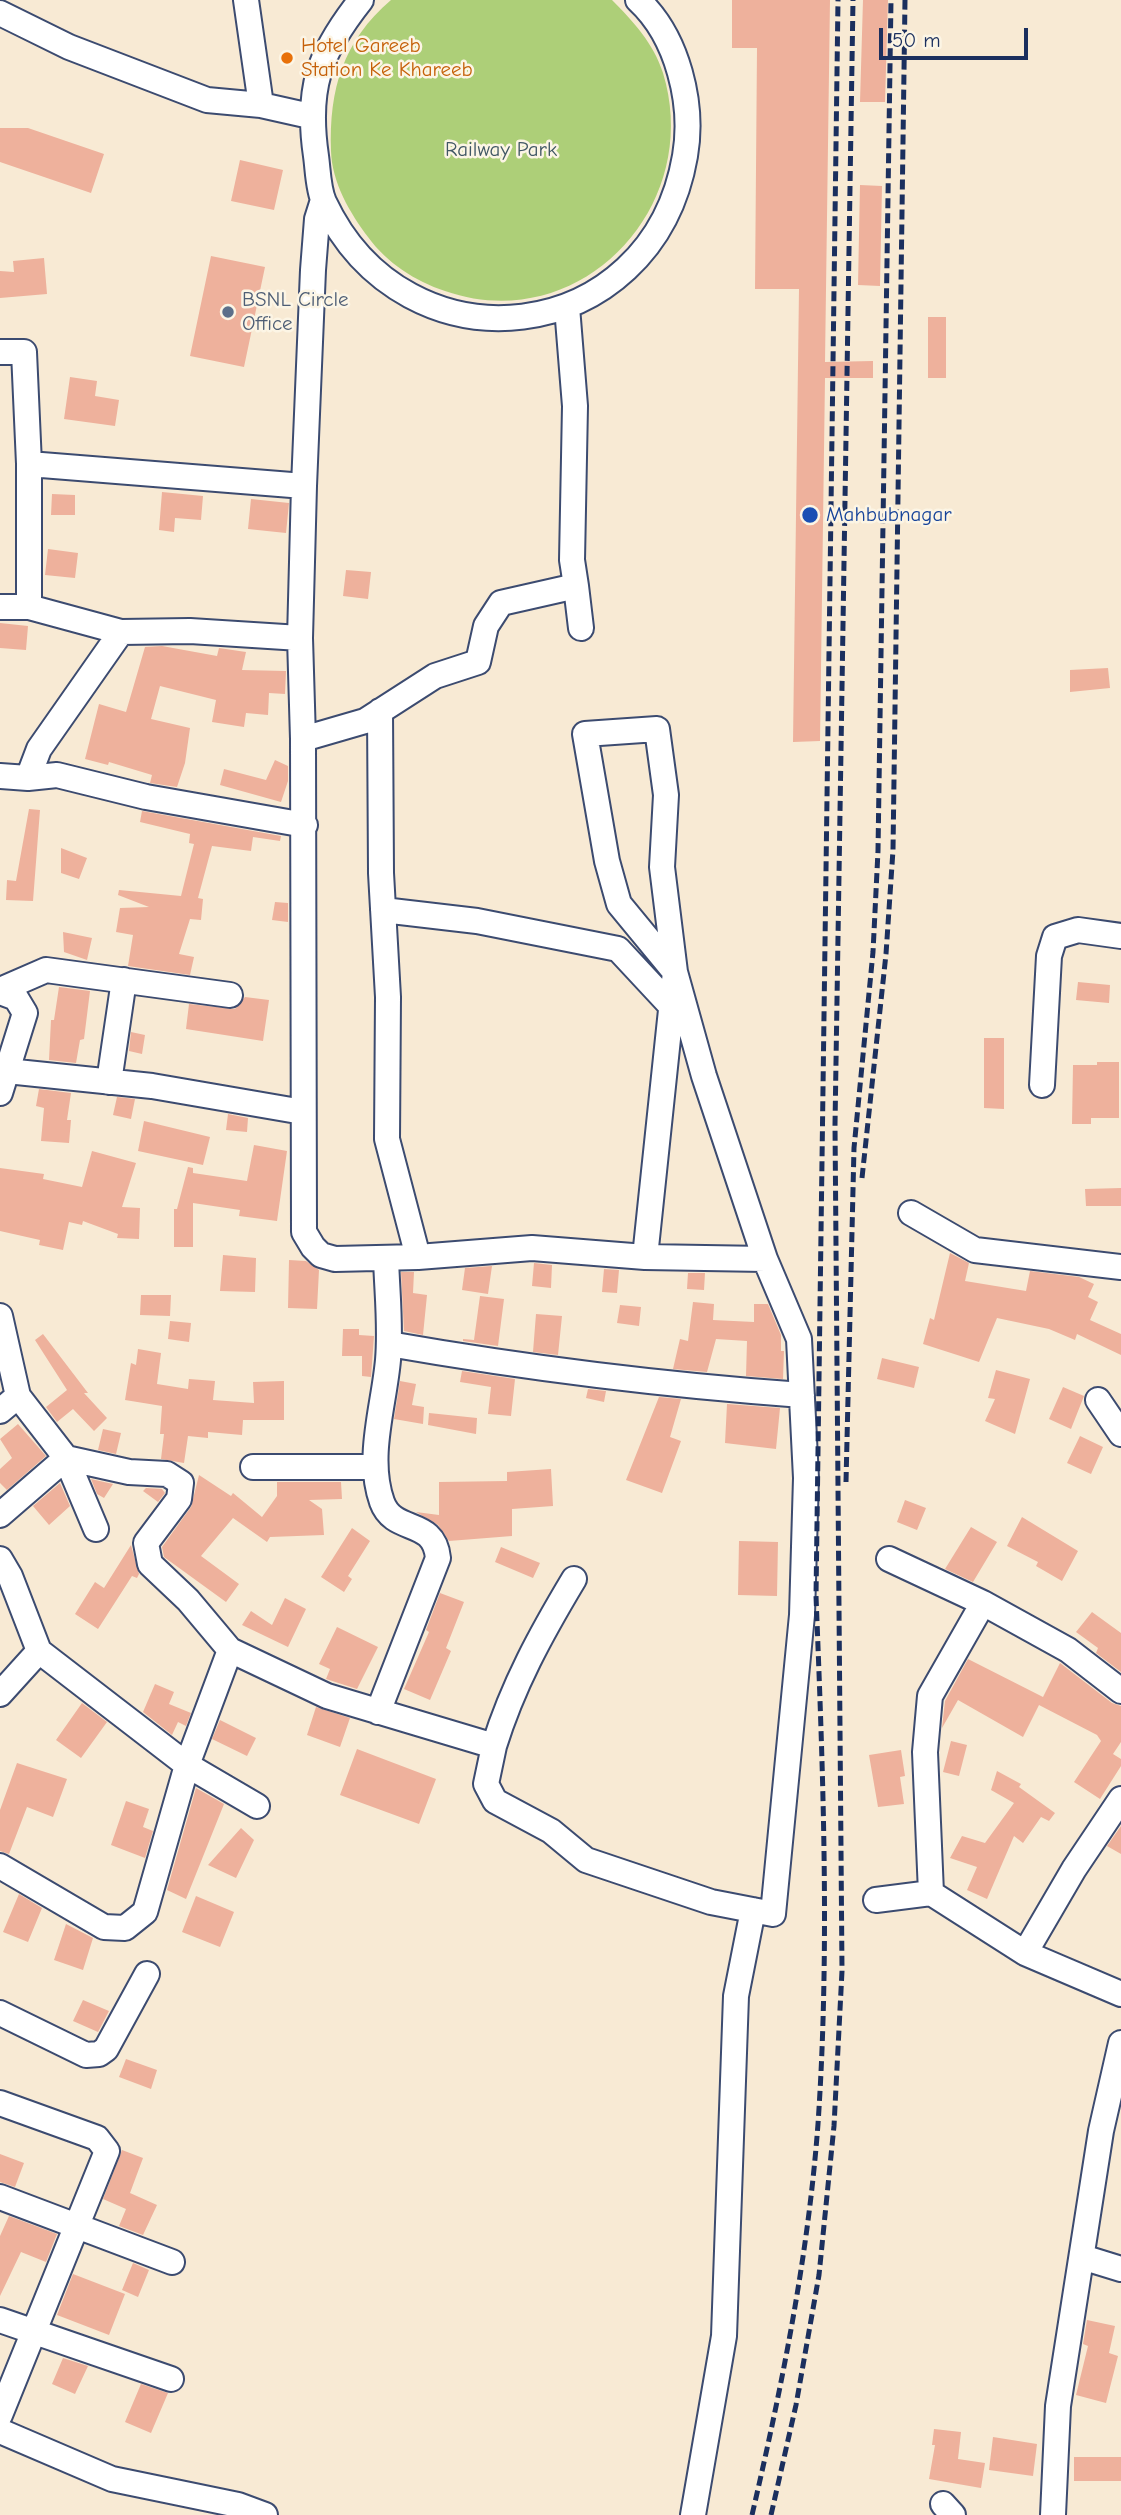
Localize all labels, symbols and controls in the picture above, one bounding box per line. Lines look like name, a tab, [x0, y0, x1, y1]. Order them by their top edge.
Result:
scale bar	[883, 14, 1032, 58]
text: 50 m	[892, 28, 941, 52]
place label: Hotel Gareeb Station Ke Khareeb	[301, 33, 473, 83]
marker: Hotel Gareeb Station Ke Khareeb	[279, 50, 295, 66]
park label: Railway Park	[445, 137, 557, 163]
place label: BSNL Circle Office	[242, 287, 349, 337]
marker: BSNL Circle Office	[220, 304, 236, 320]
place label: Mahbubnagar	[826, 502, 952, 528]
marker: Mahbubnagar	[800, 505, 820, 525]

